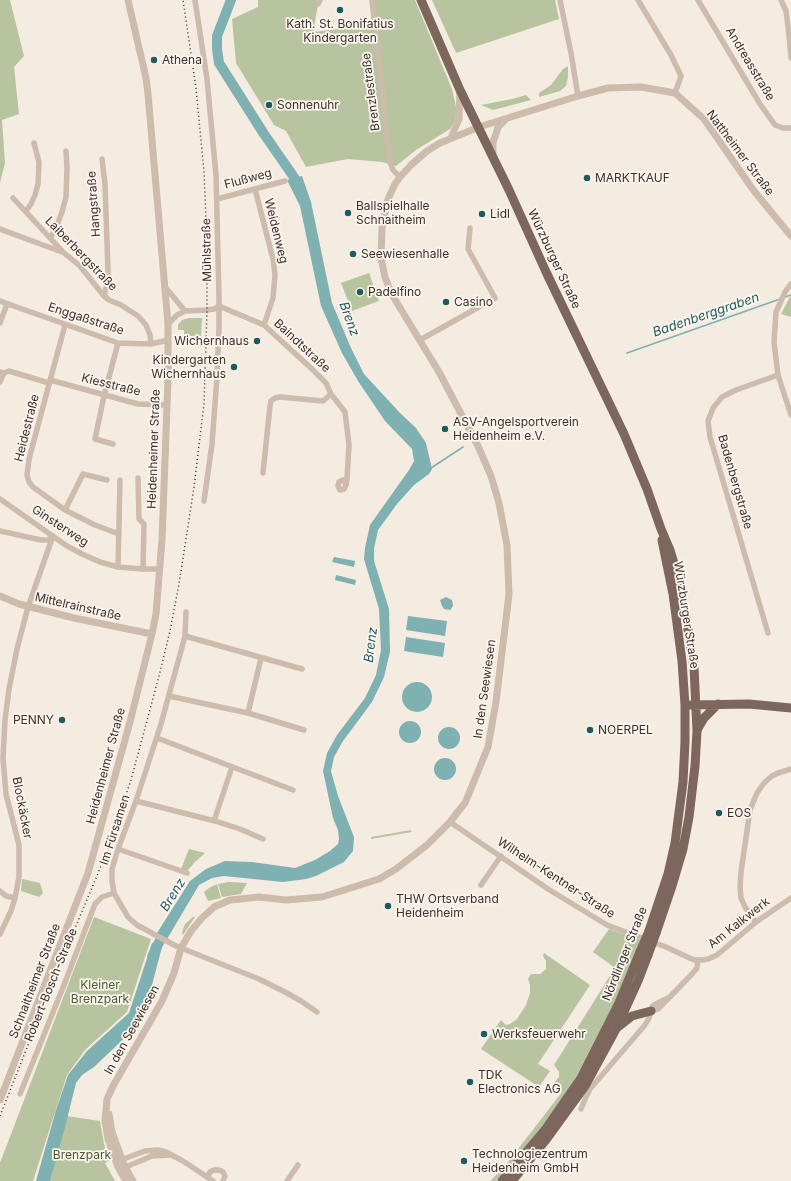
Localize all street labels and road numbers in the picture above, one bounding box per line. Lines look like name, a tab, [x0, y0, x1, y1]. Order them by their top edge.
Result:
street label: Andreasstraße	[722, 25, 778, 103]
street label: Brenzlestraße	[359, 52, 383, 132]
street label: Nattheimer Straße	[703, 108, 777, 198]
street label: Flußweg	[223, 166, 273, 192]
street label: Hangstraße	[85, 171, 103, 237]
street label: Weidenweg	[261, 197, 291, 265]
street label: Würzburger Straße	[525, 207, 583, 311]
street label: Laiberbergstraße	[42, 214, 120, 294]
street label: Mühlstraße	[199, 218, 215, 282]
street label: Enggaßstraße	[46, 300, 126, 338]
street label: Baindtstraße	[271, 316, 333, 376]
street label: Kiesstraße	[80, 371, 142, 399]
street label: Heidenheimer Straße	[145, 389, 163, 509]
street label: Heidestraße	[12, 393, 42, 463]
street label: Badenbergstraße	[715, 433, 755, 531]
street label: Ginsterweg	[29, 502, 91, 550]
street label: Würzburger Straße	[670, 560, 702, 670]
street label: Mittelrainstraße	[33, 590, 123, 624]
street label: In den Seewiesen	[471, 638, 499, 740]
street label: Heidenheimer Straße	[84, 706, 128, 826]
street label: Blockäcker	[9, 776, 35, 840]
street label: Im Fürsamen	[97, 793, 133, 867]
street label: Wilhelm-Kentner-Straße	[495, 835, 617, 921]
street label: Am Kalkwerk	[705, 894, 773, 952]
street label: Nördlinger Straße	[600, 905, 650, 1003]
street label: Schnaitheimer Straße	[6, 921, 64, 1041]
street label: Robert-Bosch-Straße	[22, 926, 80, 1044]
street label: In den Seewiesen	[101, 983, 163, 1077]

